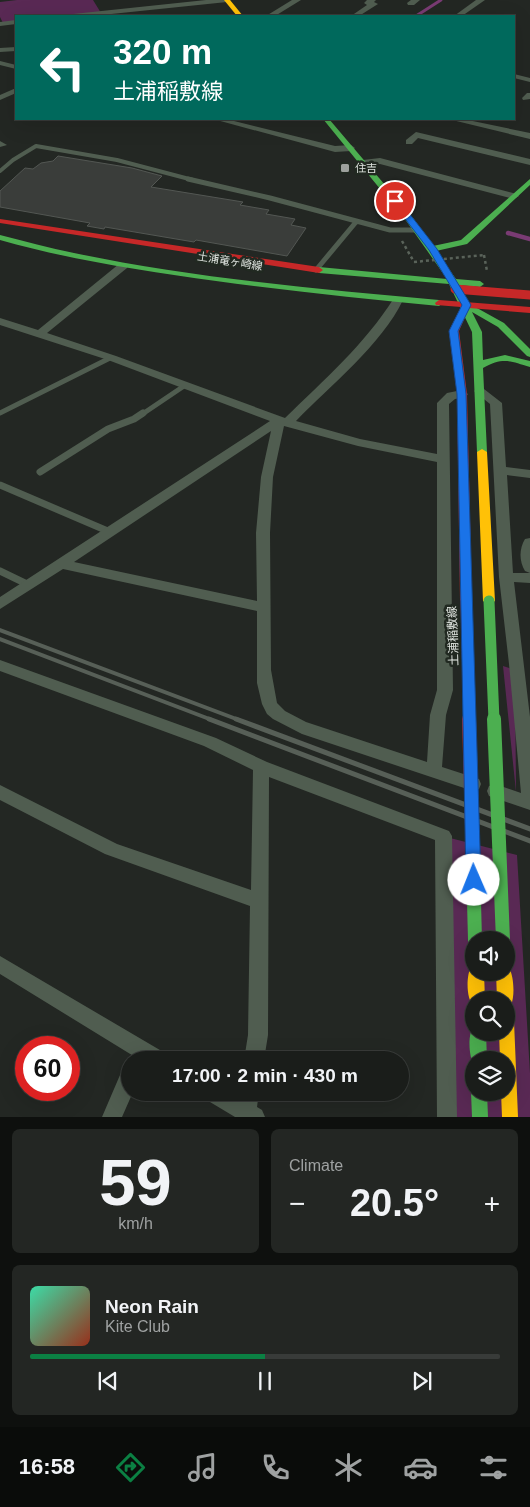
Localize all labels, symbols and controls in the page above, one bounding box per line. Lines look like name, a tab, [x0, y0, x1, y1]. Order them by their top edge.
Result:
text: 320 m	[113, 32, 212, 71]
icon: left	[30, 35, 95, 100]
text: 土浦稲敷線	[113, 79, 223, 104]
marker: 住吉	[339, 162, 351, 174]
place label: 住吉	[355, 162, 377, 174]
pin	[374, 180, 416, 222]
icon: arrive	[381, 187, 409, 215]
street label: 土浦竜ヶ崎線	[196, 250, 264, 272]
street label: 土浦稲敷線	[445, 606, 461, 666]
position arrow	[447, 853, 499, 905]
map controls	[465, 931, 515, 1101]
button: sound	[465, 931, 515, 981]
button: search	[465, 991, 515, 1041]
speed limit sign: 60	[15, 1036, 80, 1101]
button: layers	[465, 1051, 515, 1101]
text: 17:00 · 2 min · 430 m	[172, 1065, 358, 1086]
text: 59	[99, 1146, 172, 1219]
text: Climate	[289, 1157, 343, 1174]
text: 20.5°	[350, 1182, 439, 1224]
text: −	[289, 1188, 305, 1219]
text: +	[484, 1188, 500, 1219]
text: km/h	[118, 1215, 153, 1232]
text: Neon Rain	[105, 1296, 199, 1317]
text: Kite Club	[105, 1318, 170, 1335]
icon: previous	[94, 1367, 122, 1395]
icon: pause	[251, 1367, 279, 1395]
icon: next	[408, 1367, 436, 1395]
icon: directions	[113, 1450, 148, 1485]
icon: music	[185, 1450, 220, 1485]
icon: phone	[258, 1450, 293, 1485]
icon: climate	[331, 1450, 366, 1485]
icon: car	[403, 1450, 438, 1485]
icon: filters	[476, 1450, 511, 1485]
text: 16:58	[19, 1454, 75, 1479]

